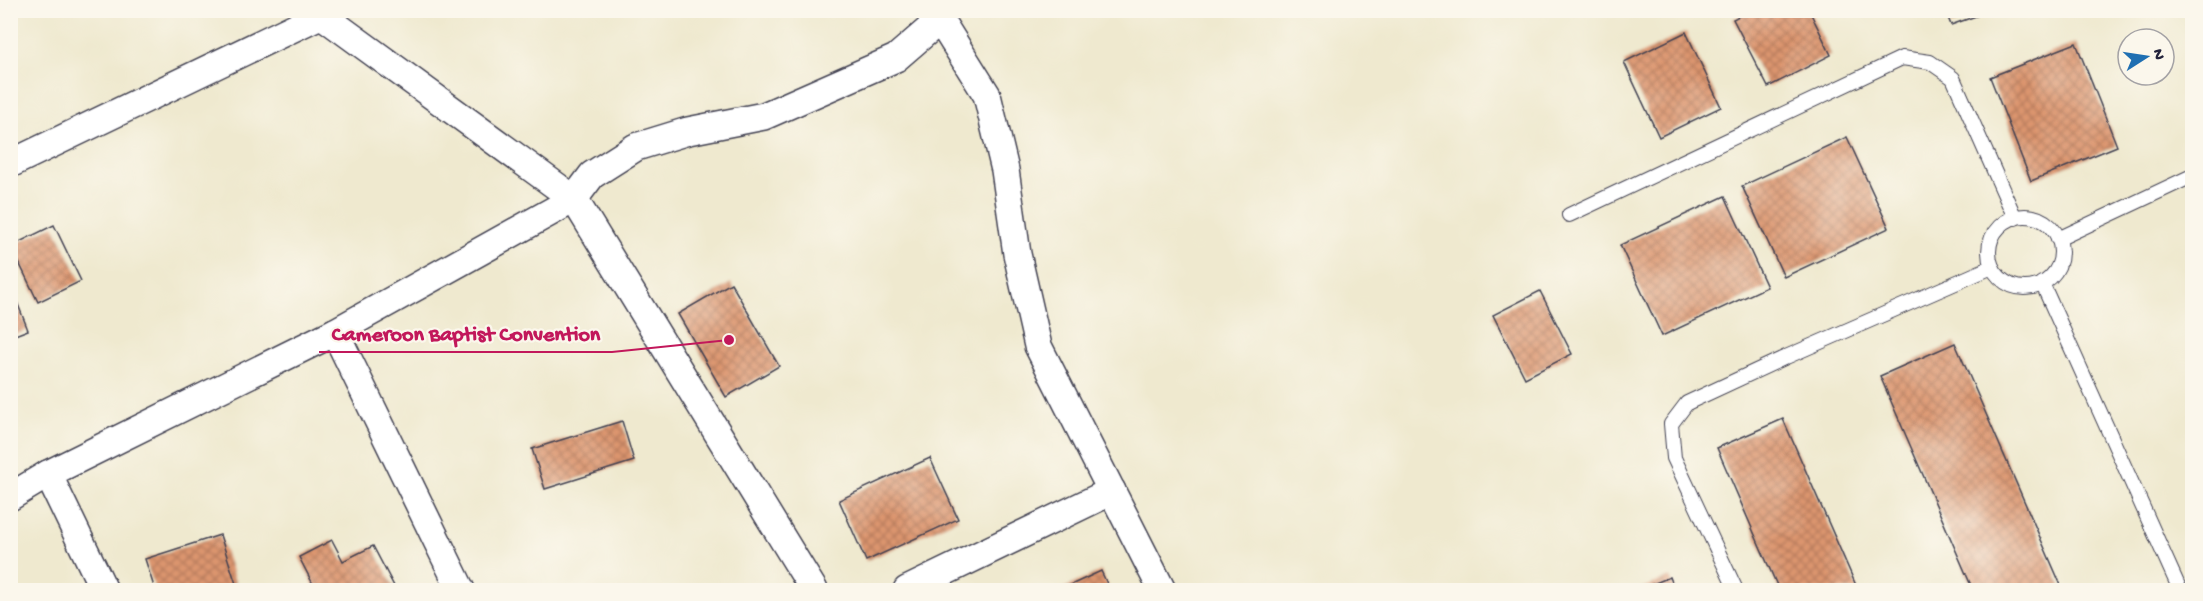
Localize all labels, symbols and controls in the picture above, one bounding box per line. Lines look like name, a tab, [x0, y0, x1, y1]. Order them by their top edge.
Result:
north arrow	[2116, 27, 2176, 87]
text: N	[2147, 48, 2168, 62]
callout: Cameroon Baptist Convention	[319, 312, 612, 352]
text: Cameroon Baptist Convention	[331, 323, 601, 349]

